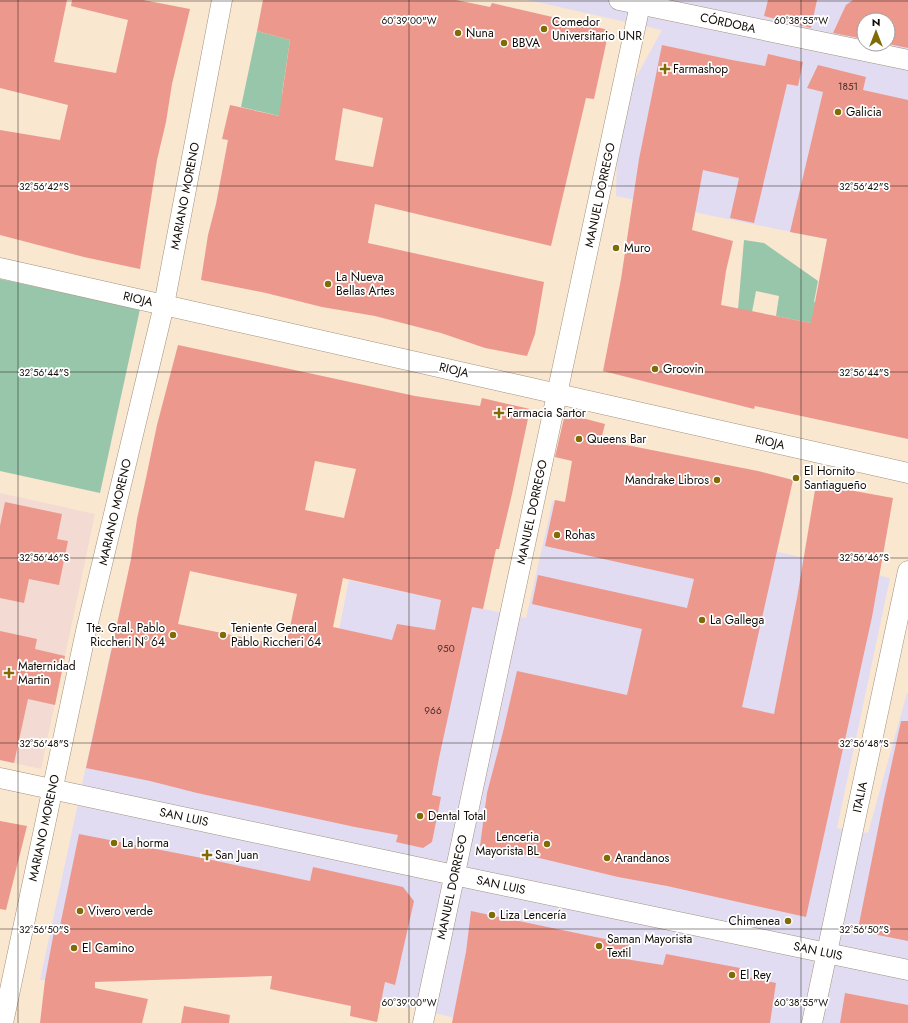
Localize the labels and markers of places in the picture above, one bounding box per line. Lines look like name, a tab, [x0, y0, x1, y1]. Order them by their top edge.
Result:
place label: Comedor Universitario UNR	[552, 13, 642, 45]
place label: Nuna	[466, 24, 494, 42]
marker: Comedor Universitario UNR	[539, 24, 549, 34]
marker: Nuna	[453, 28, 463, 38]
place label: BBVA	[512, 34, 540, 52]
marker: BBVA	[499, 38, 509, 48]
place label: Farmashop	[673, 60, 728, 78]
marker: Farmashop	[660, 64, 670, 74]
place label: Galicia	[846, 103, 882, 121]
marker: Galicia	[833, 107, 843, 117]
place label: Muro	[624, 239, 651, 257]
marker: Muro	[611, 243, 621, 253]
place label: La Nueva Bellas Artes	[336, 268, 395, 300]
marker: La Nueva Bellas Artes	[323, 279, 333, 289]
place label: Groovin	[663, 360, 704, 378]
marker: Groovin	[650, 364, 660, 374]
place label: Farmacia Sartor	[507, 404, 587, 422]
marker: Farmacia Sartor	[494, 408, 504, 418]
place label: Queens Bar	[587, 430, 647, 448]
marker: Queens Bar	[574, 434, 584, 444]
place label: El Hornito Santiagueño	[804, 462, 867, 494]
place label: Mandrake Libros	[625, 471, 709, 489]
marker: El Hornito Santiagueño	[791, 473, 801, 483]
marker: Mandrake Libros	[712, 475, 722, 485]
place label: Rohas	[565, 526, 595, 544]
marker: Rohas	[552, 530, 562, 540]
place label: La Gallega	[710, 611, 764, 629]
marker: La Gallega	[697, 615, 707, 625]
place label: Tte. Gral. Pablo Riccheri N° 64	[86, 619, 165, 651]
place label: Teniente General Pablo Riccheri 64	[231, 619, 321, 651]
marker: Tte. Gral. Pablo Riccheri N° 64	[168, 630, 178, 640]
marker: Teniente General Pablo Riccheri 64	[218, 630, 228, 640]
place label: Maternidad Martin	[18, 657, 76, 689]
marker: Maternidad Martin	[3, 667, 15, 679]
place label: Dental Total	[428, 807, 486, 825]
marker: Dental Total	[415, 811, 425, 821]
place label: Lenceria Mayorista BL	[475, 828, 540, 860]
place label: La horma	[122, 834, 169, 852]
marker: La horma	[109, 838, 119, 848]
marker: Lenceria Mayorista BL	[542, 839, 552, 849]
place label: San Juan	[215, 846, 259, 864]
place label: Arandanos	[615, 849, 670, 867]
marker: San Juan	[202, 850, 212, 860]
marker: Arandanos	[602, 853, 612, 863]
place label: Vivero verde	[88, 902, 153, 920]
marker: Vivero verde	[75, 906, 85, 916]
place label: Liza Lencería	[500, 906, 566, 924]
marker: Liza Lencería	[487, 910, 497, 920]
place label: Chimenea	[729, 912, 780, 930]
marker: Chimenea	[783, 916, 793, 926]
place label: Saman Mayorista Textil	[607, 930, 692, 962]
place label: El Camino	[82, 939, 135, 957]
marker: Saman Mayorista Textil	[594, 941, 604, 951]
marker: El Camino	[69, 943, 79, 953]
place label: El Rey	[740, 966, 772, 984]
marker: El Rey	[727, 970, 737, 980]

